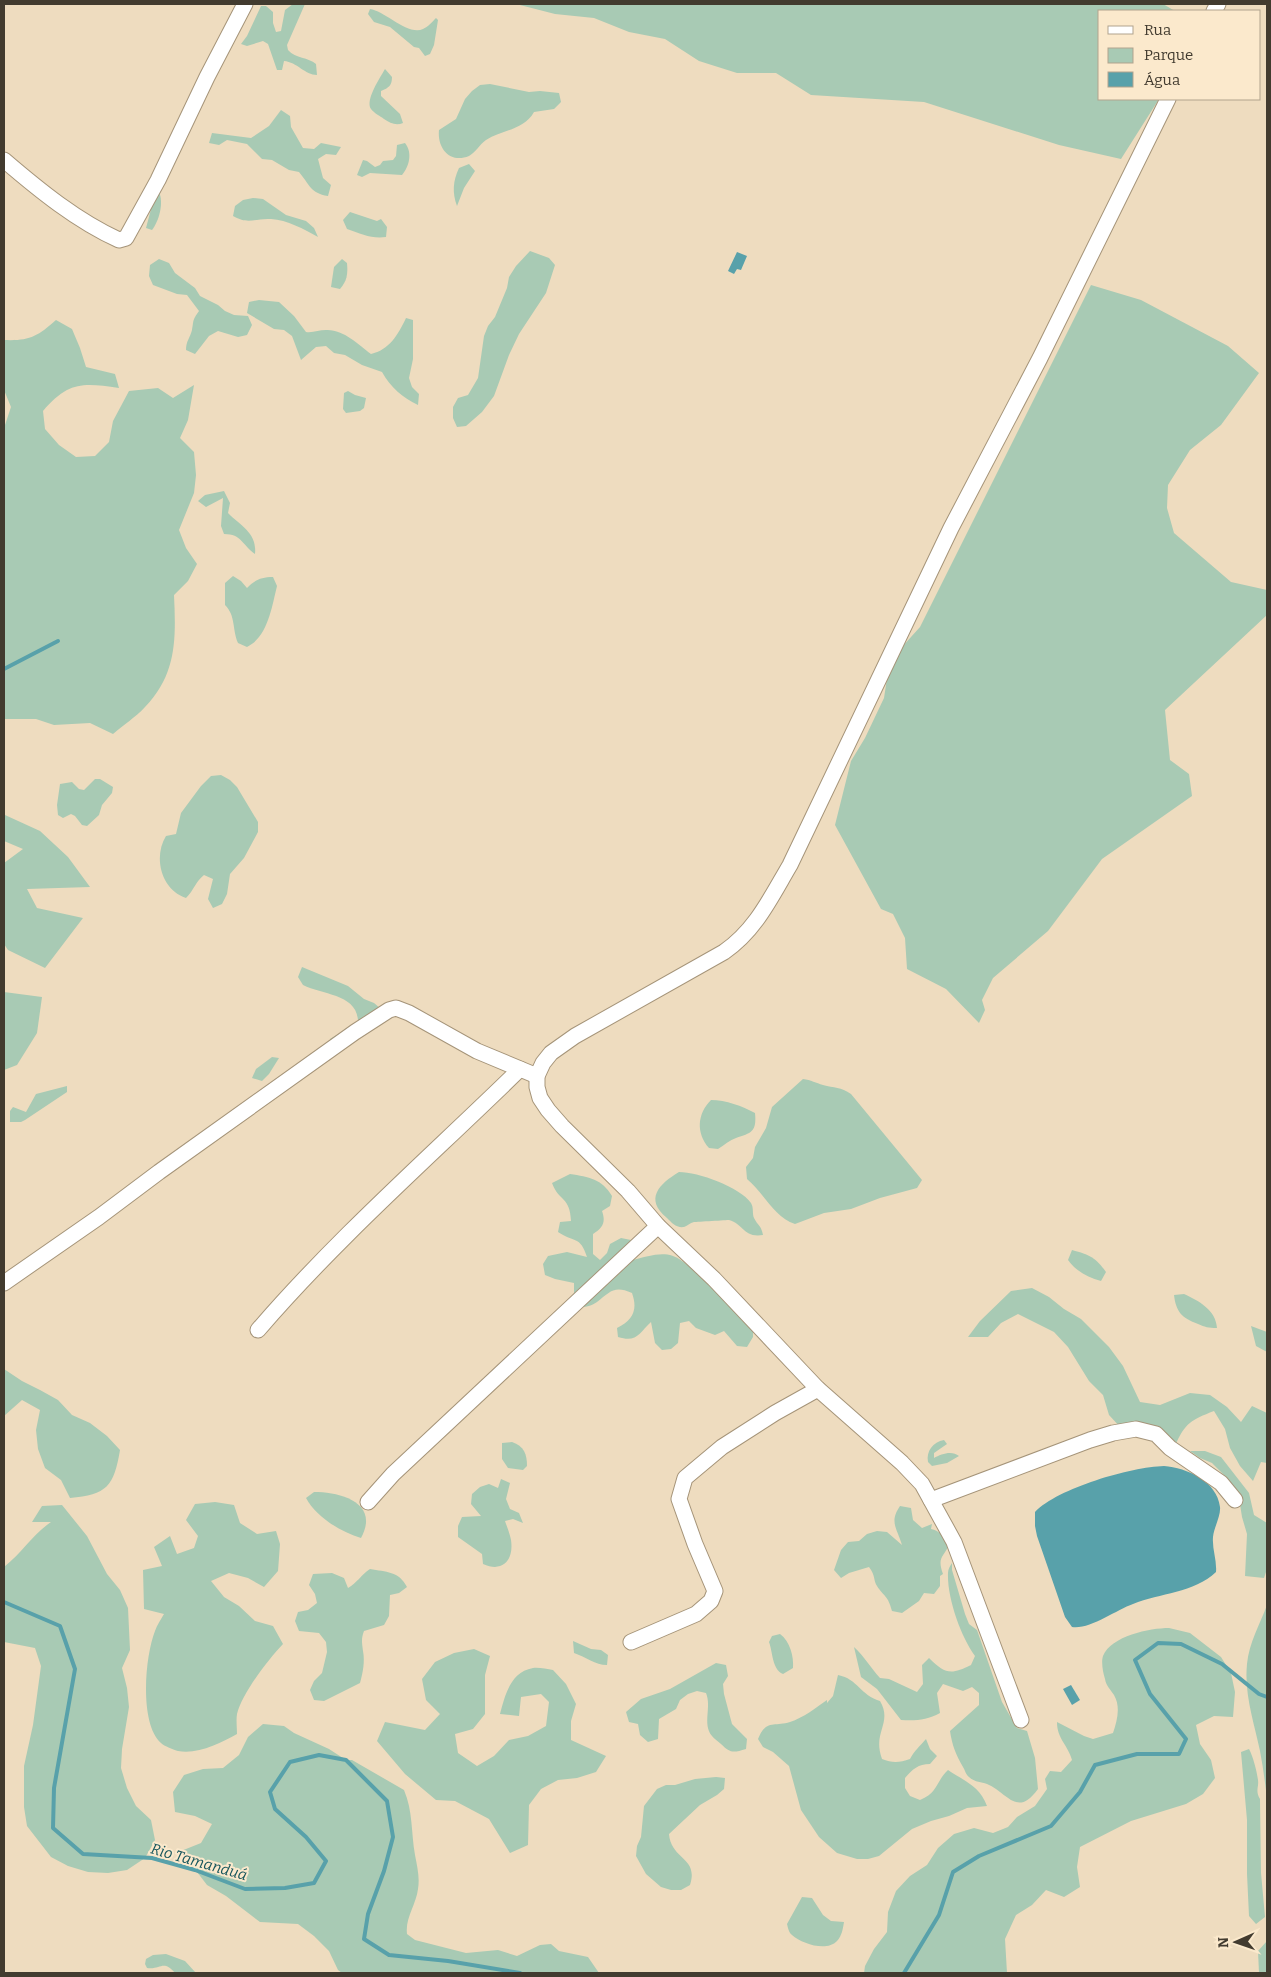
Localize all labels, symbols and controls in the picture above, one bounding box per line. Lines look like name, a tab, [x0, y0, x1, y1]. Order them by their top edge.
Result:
legend	[1098, 10, 1261, 100]
text: Rua	[1144, 21, 1171, 39]
text: Parque	[1144, 46, 1193, 64]
text: Água	[1144, 71, 1180, 89]
water label: Rio Tamanduá	[149, 1840, 249, 1884]
north arrow	[1211, 1917, 1261, 1967]
text: N	[1215, 1937, 1232, 1948]

